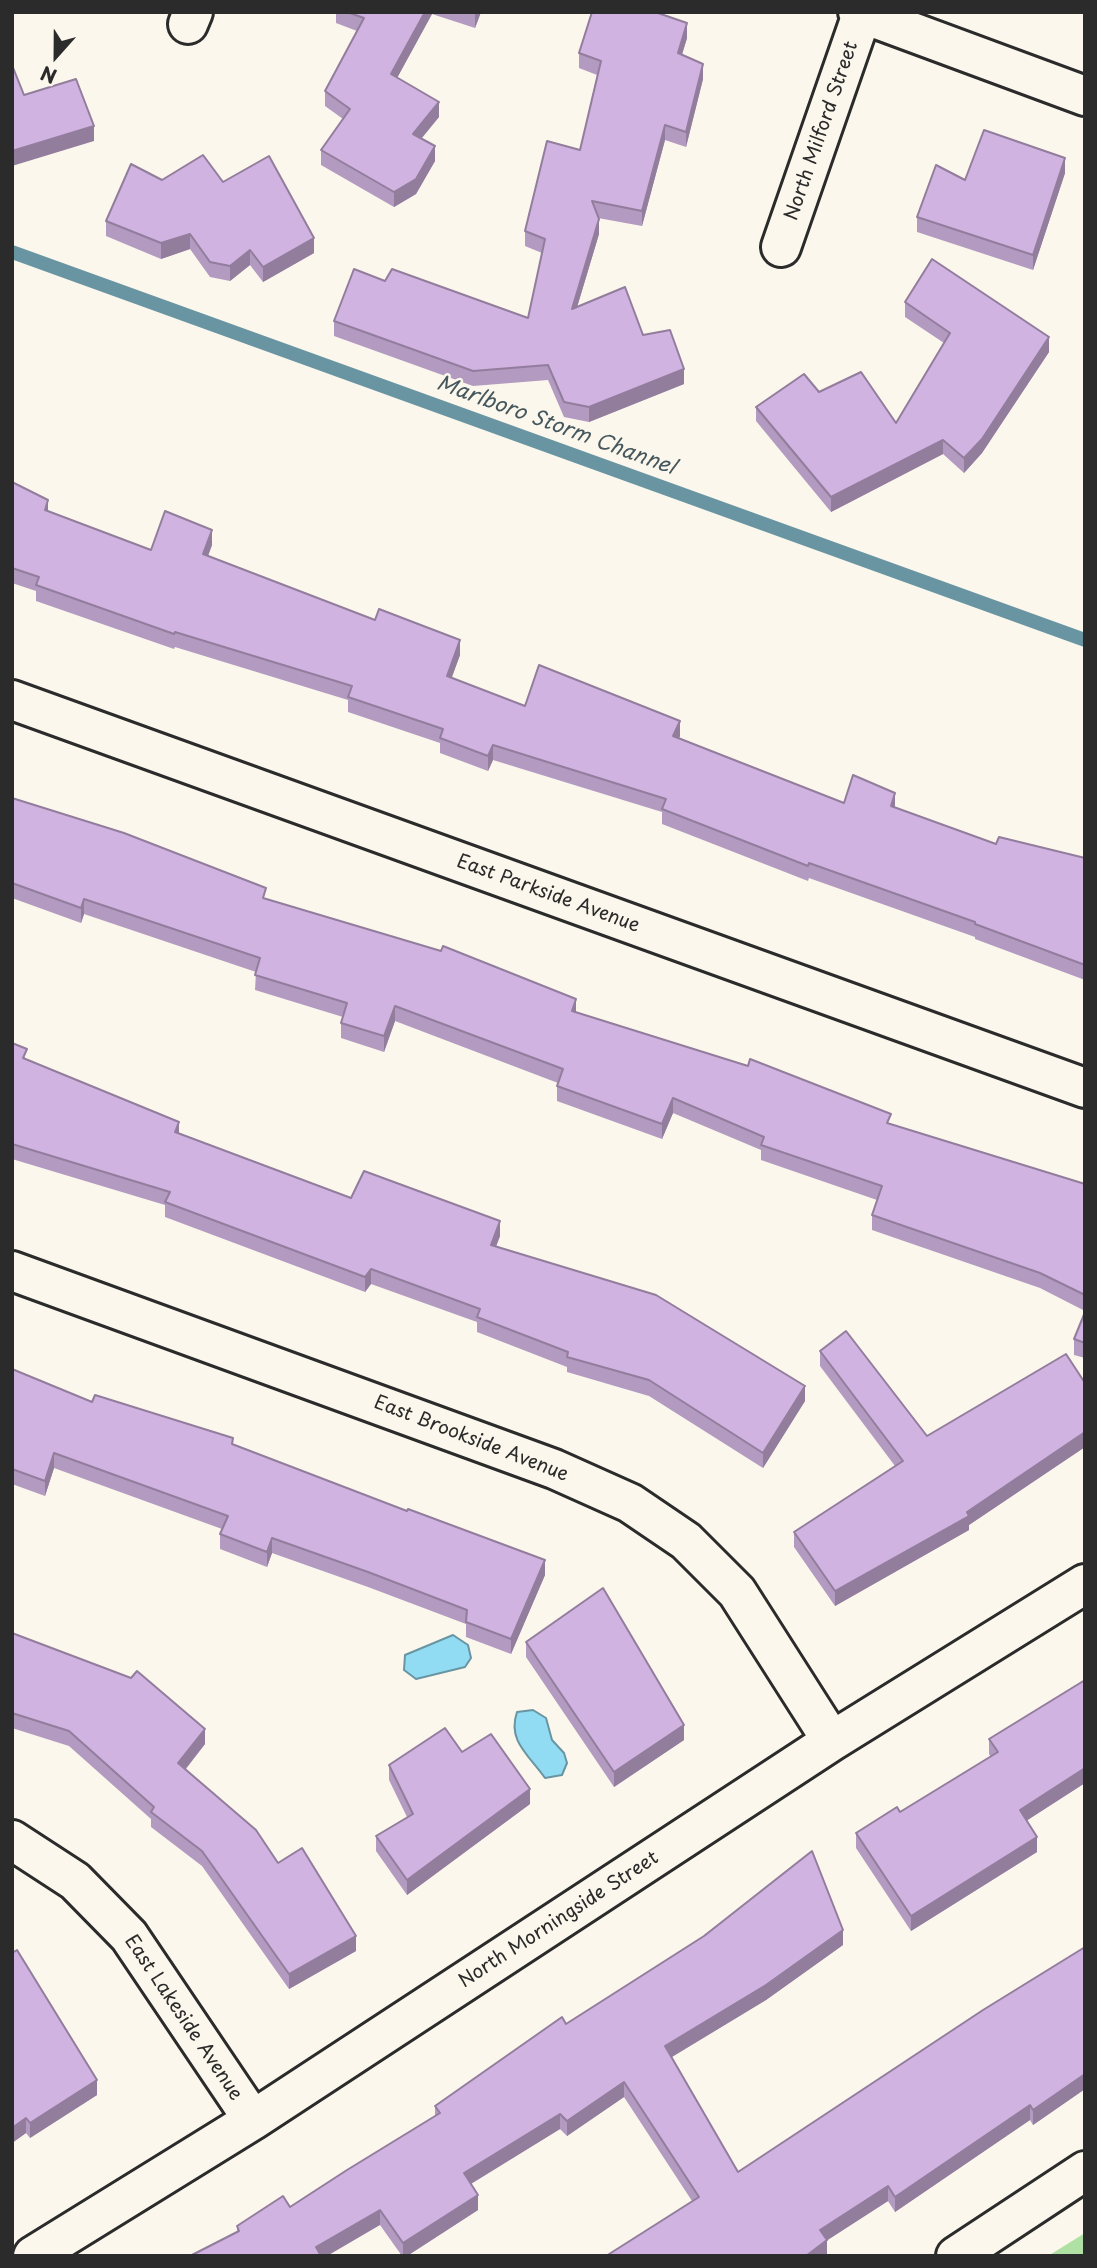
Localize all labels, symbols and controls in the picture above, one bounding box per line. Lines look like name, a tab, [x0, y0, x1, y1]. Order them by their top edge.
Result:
north arrow	[21, 21, 91, 91]
street label: North Milford Street	[781, 38, 863, 224]
text: N	[36, 60, 61, 91]
water label: Marlboro Storm Channel	[433, 371, 679, 481]
street label: East Parkside Avenue	[453, 850, 643, 938]
street label: East Brookside Avenue	[371, 1391, 571, 1487]
street label: North Morningside Street	[455, 1847, 663, 1993]
street label: East Lakeside Avenue	[119, 1931, 247, 2105]

